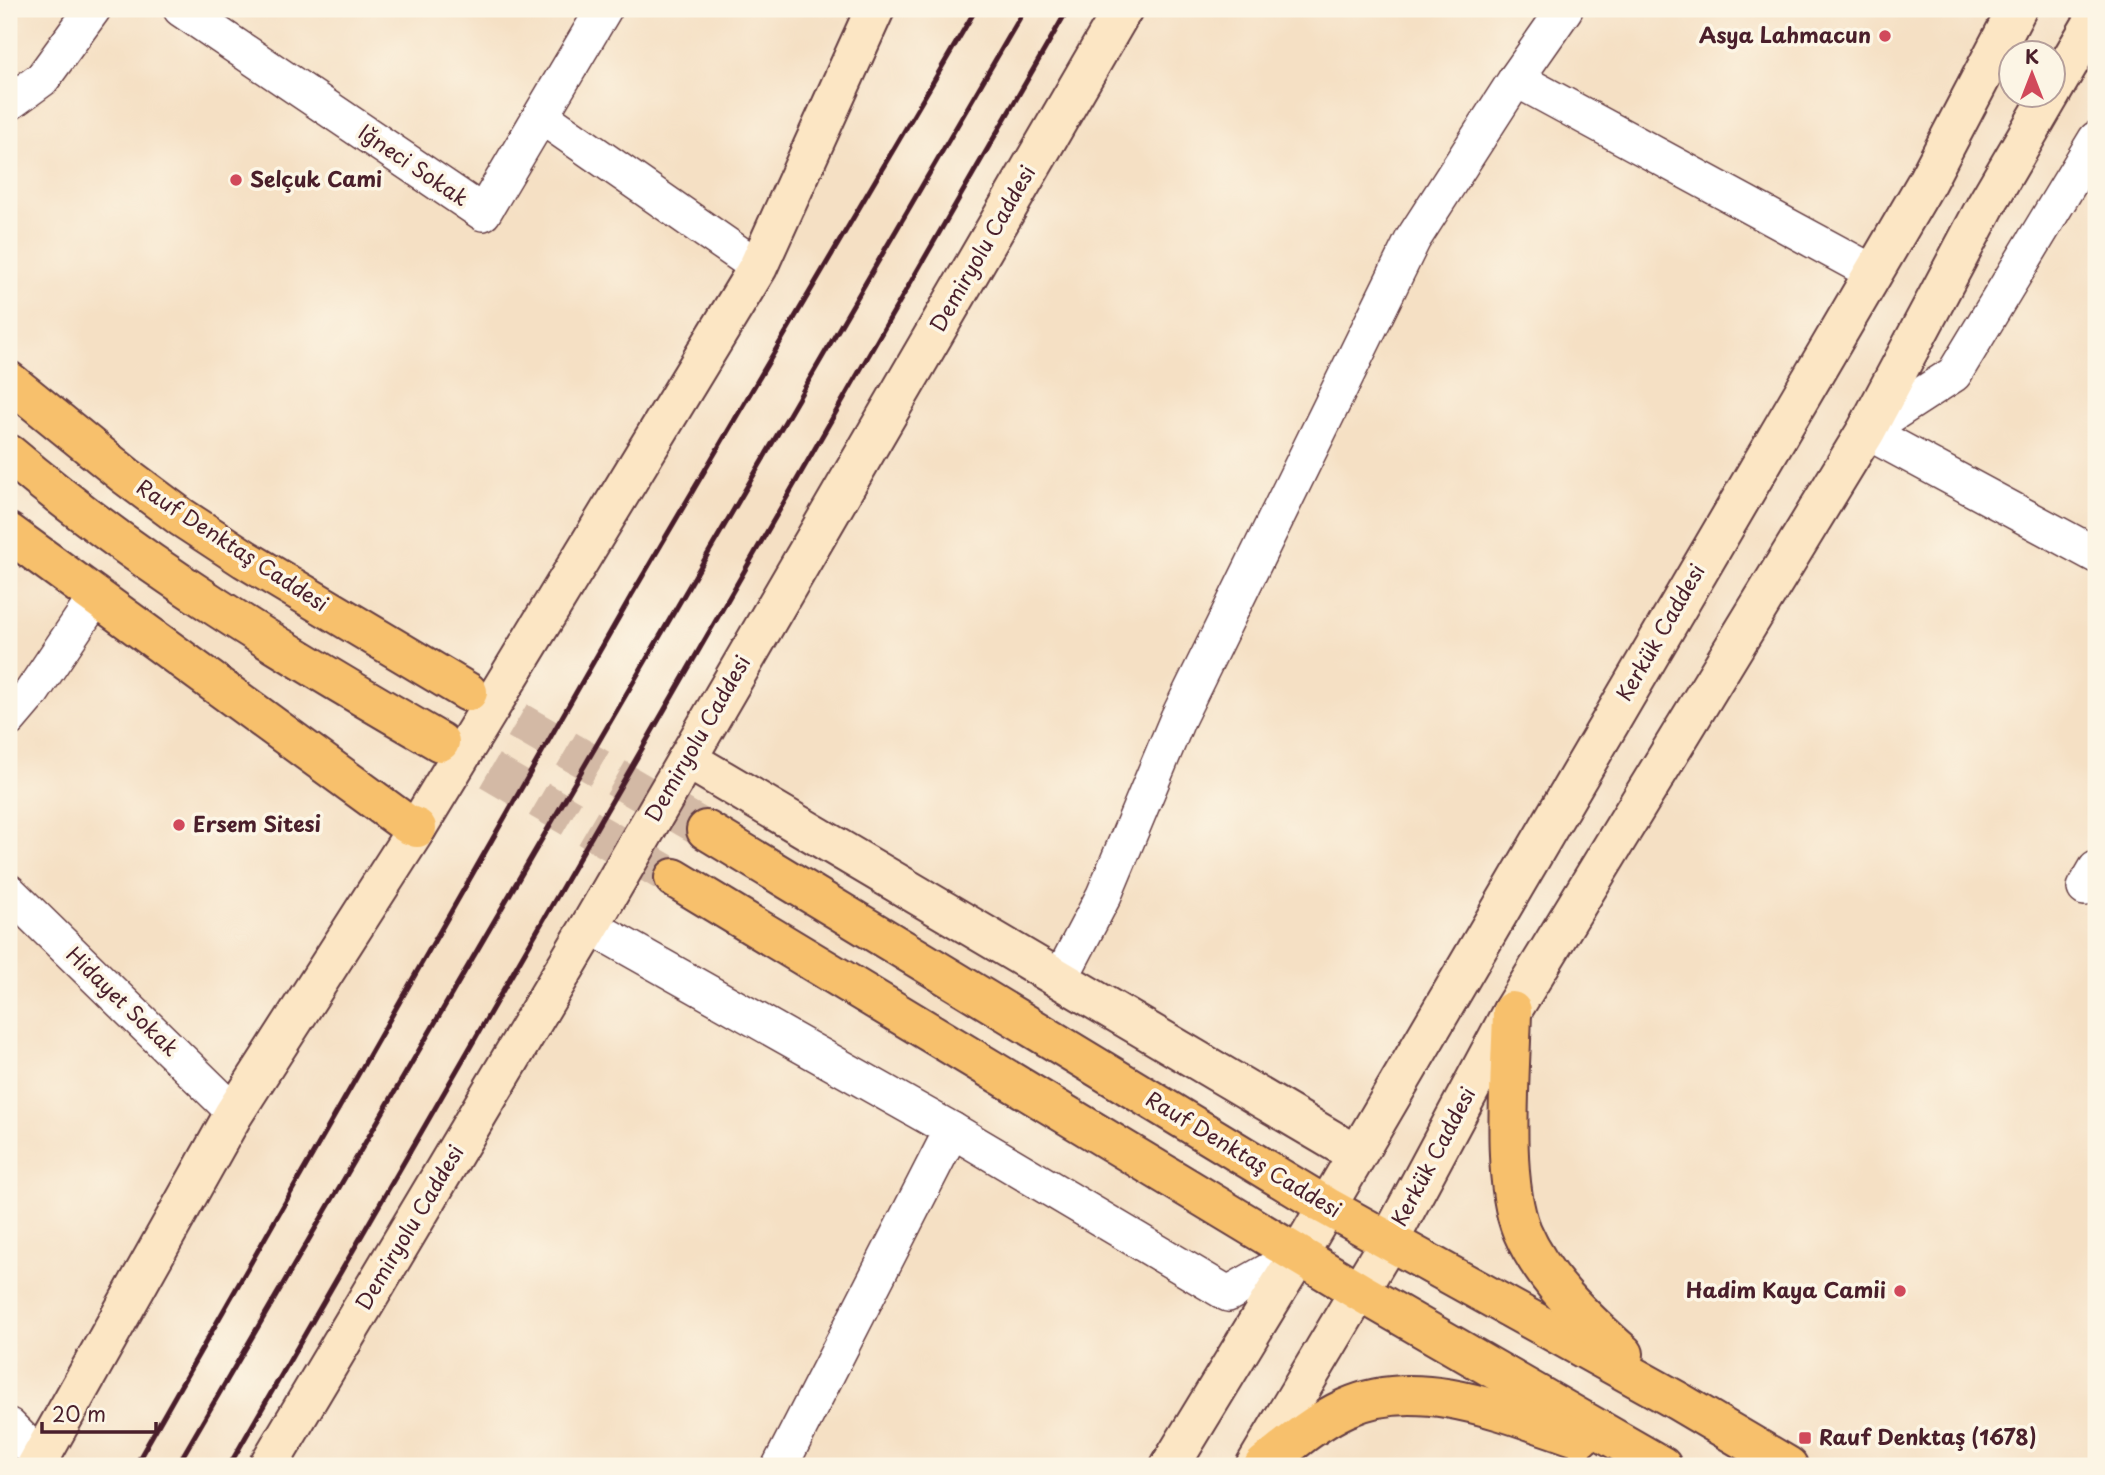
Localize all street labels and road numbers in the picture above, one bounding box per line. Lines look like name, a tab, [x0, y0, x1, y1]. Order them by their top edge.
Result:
street label: Iğneci Sokak	[352, 116, 476, 213]
street label: Demiryolu Caddesi	[920, 159, 1042, 337]
street label: Rauf Denktaş Caddesi	[131, 470, 335, 619]
street label: Kerkük Caddesi	[1607, 557, 1712, 707]
street label: Demiryolu Caddesi	[635, 649, 757, 827]
street label: Hidayet Sokak	[60, 938, 187, 1063]
street label: Kerkük Caddesi	[1382, 1081, 1482, 1231]
street label: Rauf Denktaş Caddesi	[1140, 1082, 1348, 1225]
street label: Demiryolu Caddesi	[346, 1138, 470, 1316]

